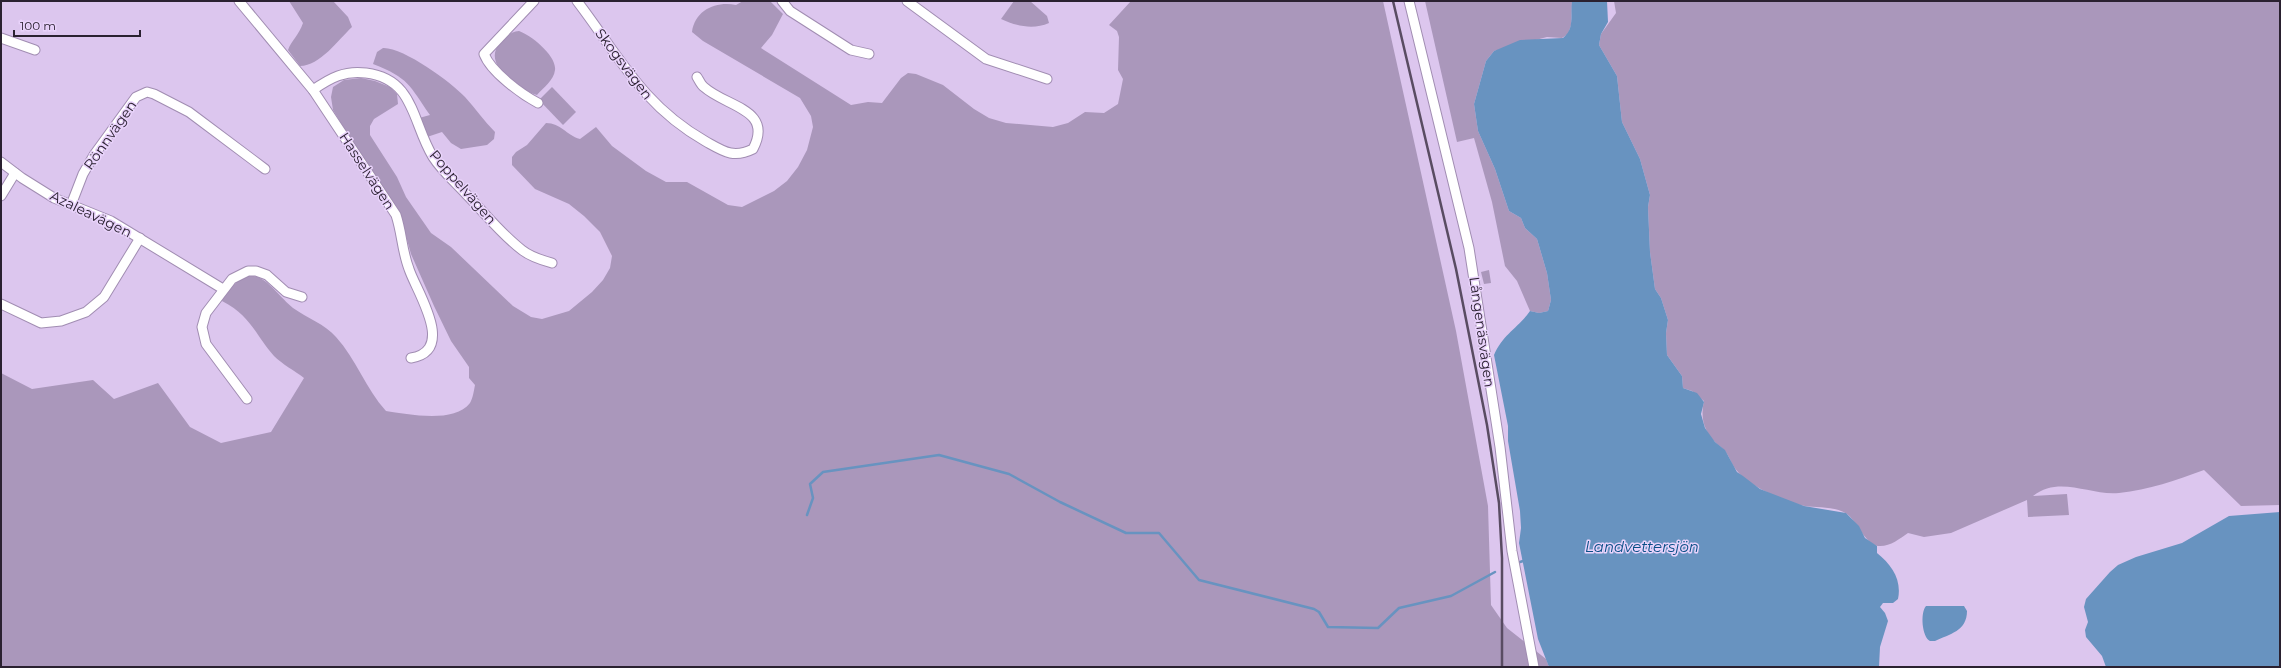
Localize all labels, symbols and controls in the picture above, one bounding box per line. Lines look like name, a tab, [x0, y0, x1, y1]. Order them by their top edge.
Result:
scale bar	[14, 12, 140, 38]
text: 100 m	[20, 18, 56, 33]
street label: Skogsvägen	[591, 25, 657, 103]
street label: Rönnvägen	[79, 97, 141, 173]
street label: Hasselvägen	[335, 129, 399, 213]
street label: Poppelvägen	[426, 146, 500, 228]
street label: Azaleavägen	[47, 186, 135, 242]
street label: Långenäsvägen	[1465, 276, 1499, 388]
water label: Landvettersjön	[1585, 537, 1699, 556]

